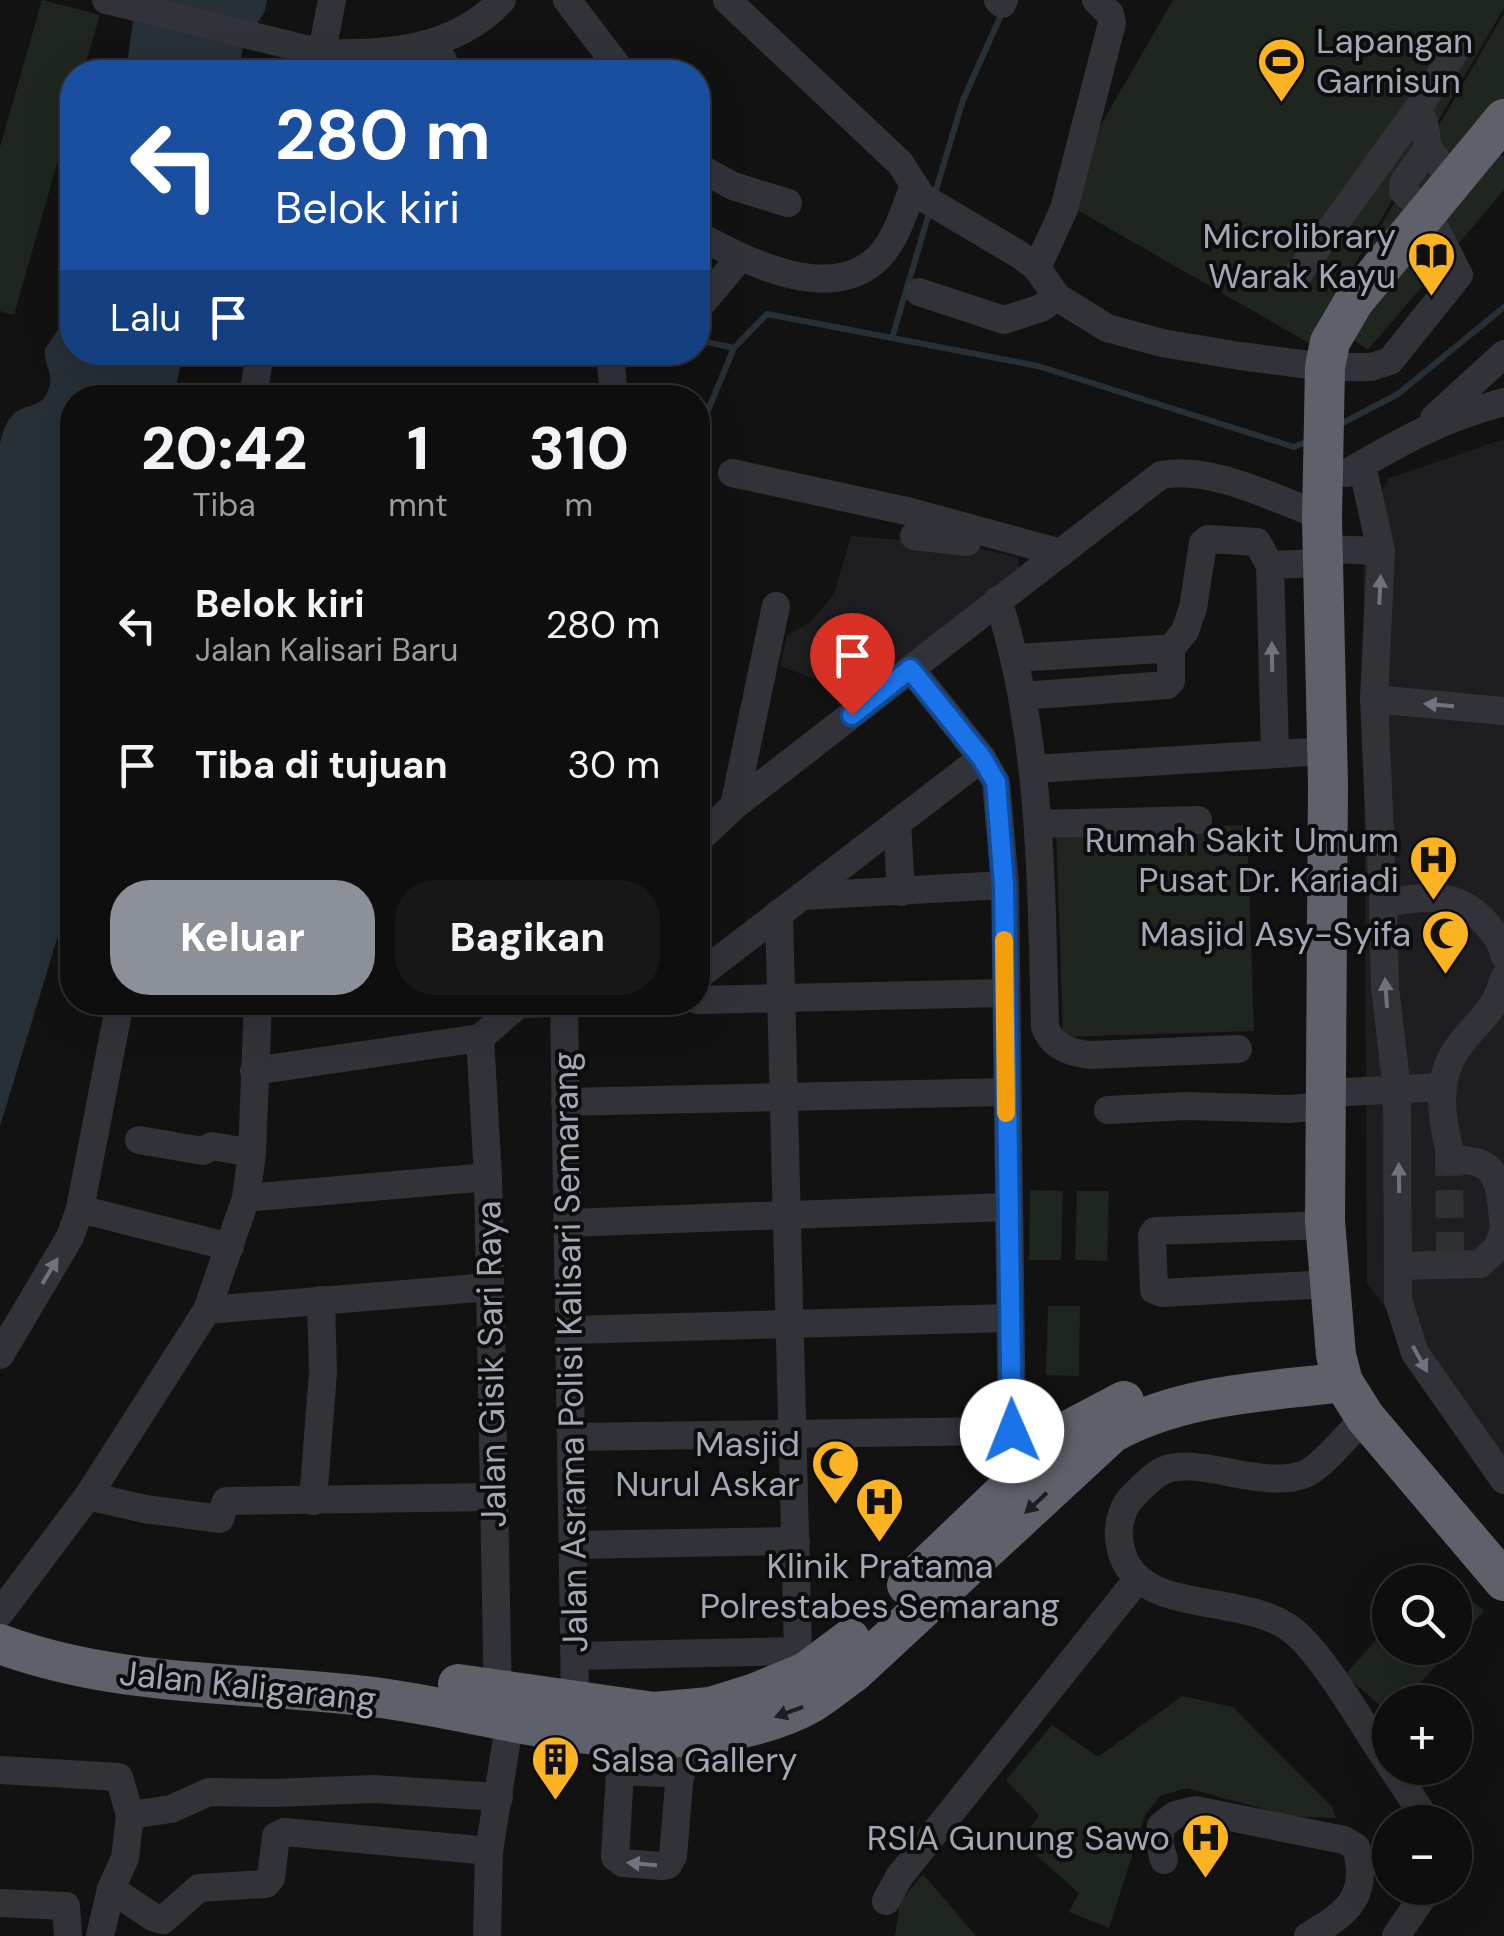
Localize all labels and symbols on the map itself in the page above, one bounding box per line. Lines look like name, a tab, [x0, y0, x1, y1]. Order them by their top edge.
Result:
place label: Lapangan Garnisun	[1316, 18, 1473, 104]
sports icon: Lapangan Garnisun	[1255, 35, 1307, 103]
place label: Microlibrary Warak Kayu	[1203, 213, 1396, 299]
library icon: Microlibrary Warak Kayu	[1405, 230, 1457, 298]
one-way arrow	[1372, 574, 1388, 606]
pin	[810, 613, 895, 716]
one-way arrow	[1264, 640, 1280, 672]
one-way arrow	[1423, 697, 1454, 713]
place label: Rumah Sakit Umum Pusat Dr. Kariadi	[1085, 817, 1399, 903]
hospital icon: Rumah Sakit Umum Pusat Dr. Kariadi	[1408, 834, 1460, 902]
mosque icon: Masjid Asy-Syifa	[1420, 908, 1472, 976]
place label: Masjid Asy-Syifa	[1140, 911, 1411, 957]
one-way arrow	[1378, 977, 1394, 1008]
street label: Jalan Asrama Polisi Kalisari Semarang	[542, 1051, 598, 1653]
one-way arrow	[1390, 1161, 1406, 1193]
street label: Jalan Gisik Sari Raya	[465, 1200, 517, 1528]
one-way arrow	[41, 1257, 58, 1285]
one-way arrow	[1411, 1345, 1428, 1373]
position arrow	[960, 1379, 1064, 1483]
place label: Masjid Nurul Askar	[615, 1421, 800, 1507]
mosque icon: Masjid Nurul Askar	[809, 1438, 861, 1506]
hospital icon: Klinik Pratama Polrestabes Semarang	[854, 1476, 906, 1544]
one-way arrow	[1024, 1491, 1048, 1514]
place label: Klinik Pratama Polrestabes Semarang	[700, 1543, 1060, 1629]
street label: Jalan Kaligarang	[117, 1650, 379, 1722]
one-way arrow	[773, 1704, 803, 1720]
building icon: Salsa Gallery	[530, 1734, 582, 1802]
place label: Salsa Gallery	[591, 1737, 798, 1783]
hospital icon: RSIA Gunung Sawo	[1179, 1812, 1231, 1880]
place label: RSIA Gunung Sawo	[867, 1815, 1170, 1861]
one-way arrow	[626, 1856, 658, 1872]

